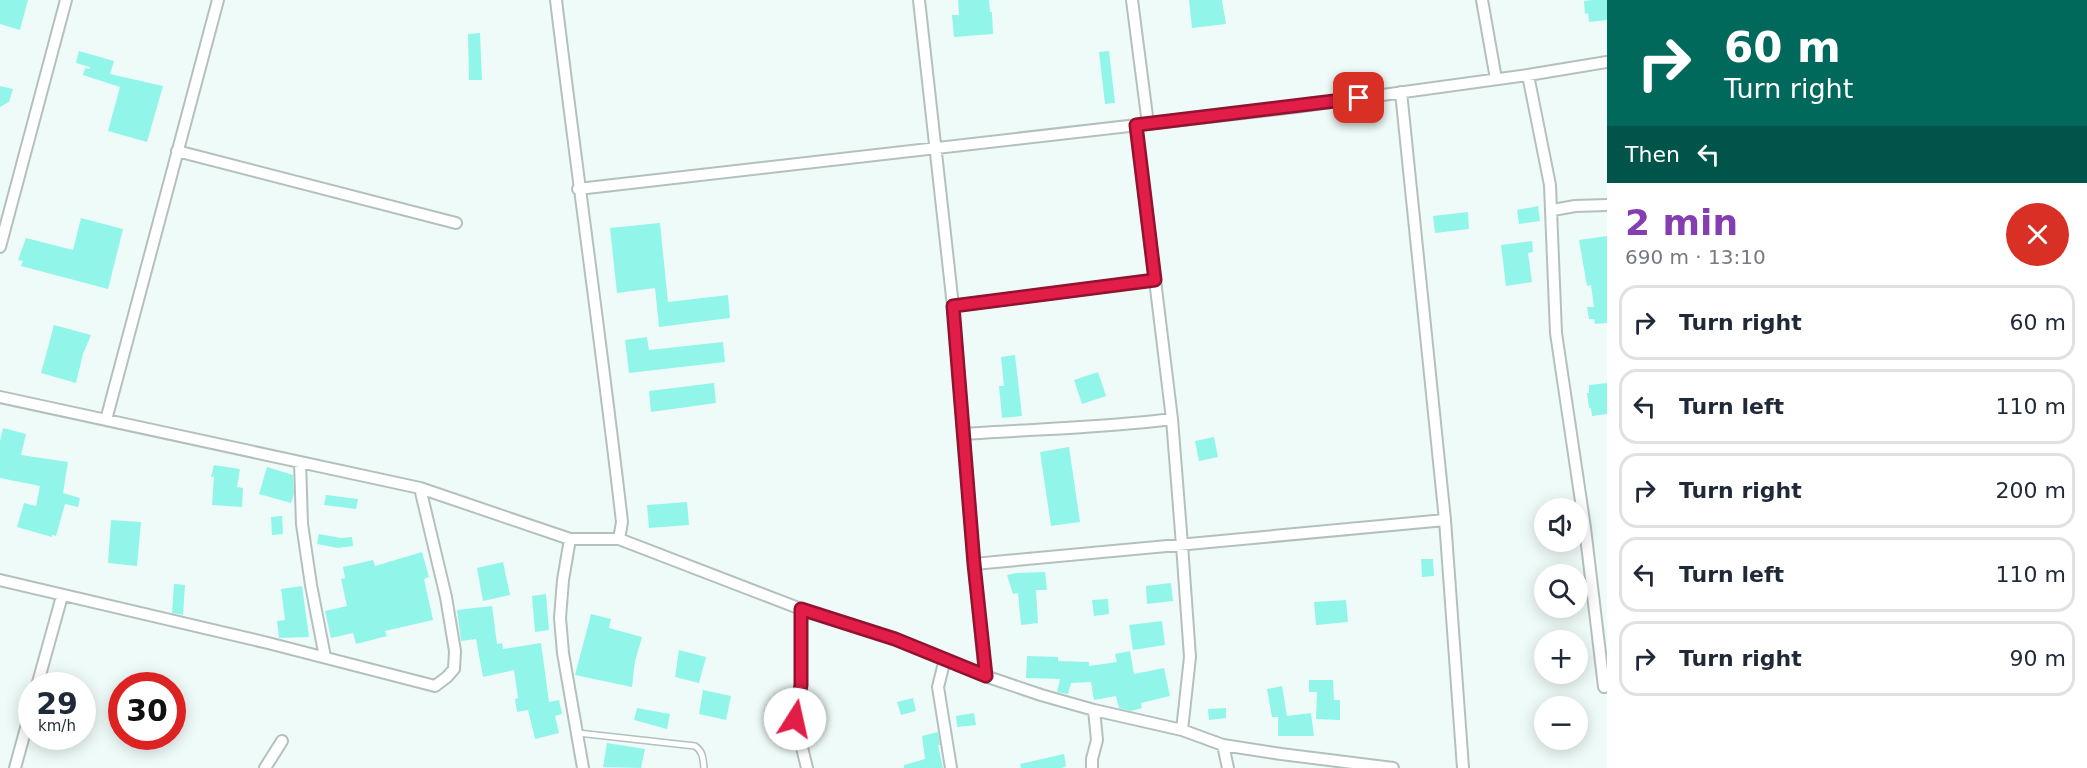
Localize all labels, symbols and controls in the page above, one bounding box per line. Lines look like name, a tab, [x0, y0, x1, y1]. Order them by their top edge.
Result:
text: 60 m	[1724, 23, 1841, 72]
icon: right	[1625, 24, 1703, 102]
pin	[1333, 72, 1384, 123]
text: Turn right	[1724, 73, 1853, 104]
icon: arrive	[1342, 81, 1375, 114]
icon: left	[1692, 138, 1725, 171]
text: Then	[1625, 142, 1680, 167]
text: 2 min	[1625, 202, 1738, 243]
button: close	[2006, 203, 2069, 266]
text: 690 m · 13:10	[1625, 245, 1766, 269]
icon: right	[1628, 306, 1661, 339]
text: Turn right	[1679, 310, 1802, 335]
text: 60 m	[2010, 310, 2066, 335]
icon: left	[1628, 390, 1661, 423]
text: Turn left	[1679, 394, 1784, 419]
text: 110 m	[1996, 394, 2066, 419]
icon: right	[1628, 474, 1661, 507]
text: Turn right	[1679, 478, 1802, 503]
text: 200 m	[1996, 478, 2066, 503]
map controls	[1534, 498, 1588, 750]
button: sound	[1534, 498, 1588, 552]
icon: left	[1628, 558, 1661, 591]
text: Turn left	[1679, 562, 1784, 587]
text: 110 m	[1996, 562, 2066, 587]
button: search	[1534, 564, 1588, 618]
button: +	[1534, 630, 1588, 684]
icon: right	[1628, 642, 1661, 675]
text: Turn right	[1679, 646, 1802, 671]
text: 90 m	[2010, 646, 2066, 671]
speed limit sign: 30	[108, 672, 186, 750]
text: 29	[36, 686, 78, 721]
position arrow	[763, 687, 827, 751]
button: −	[1534, 696, 1588, 750]
text: km/h	[38, 717, 76, 735]

